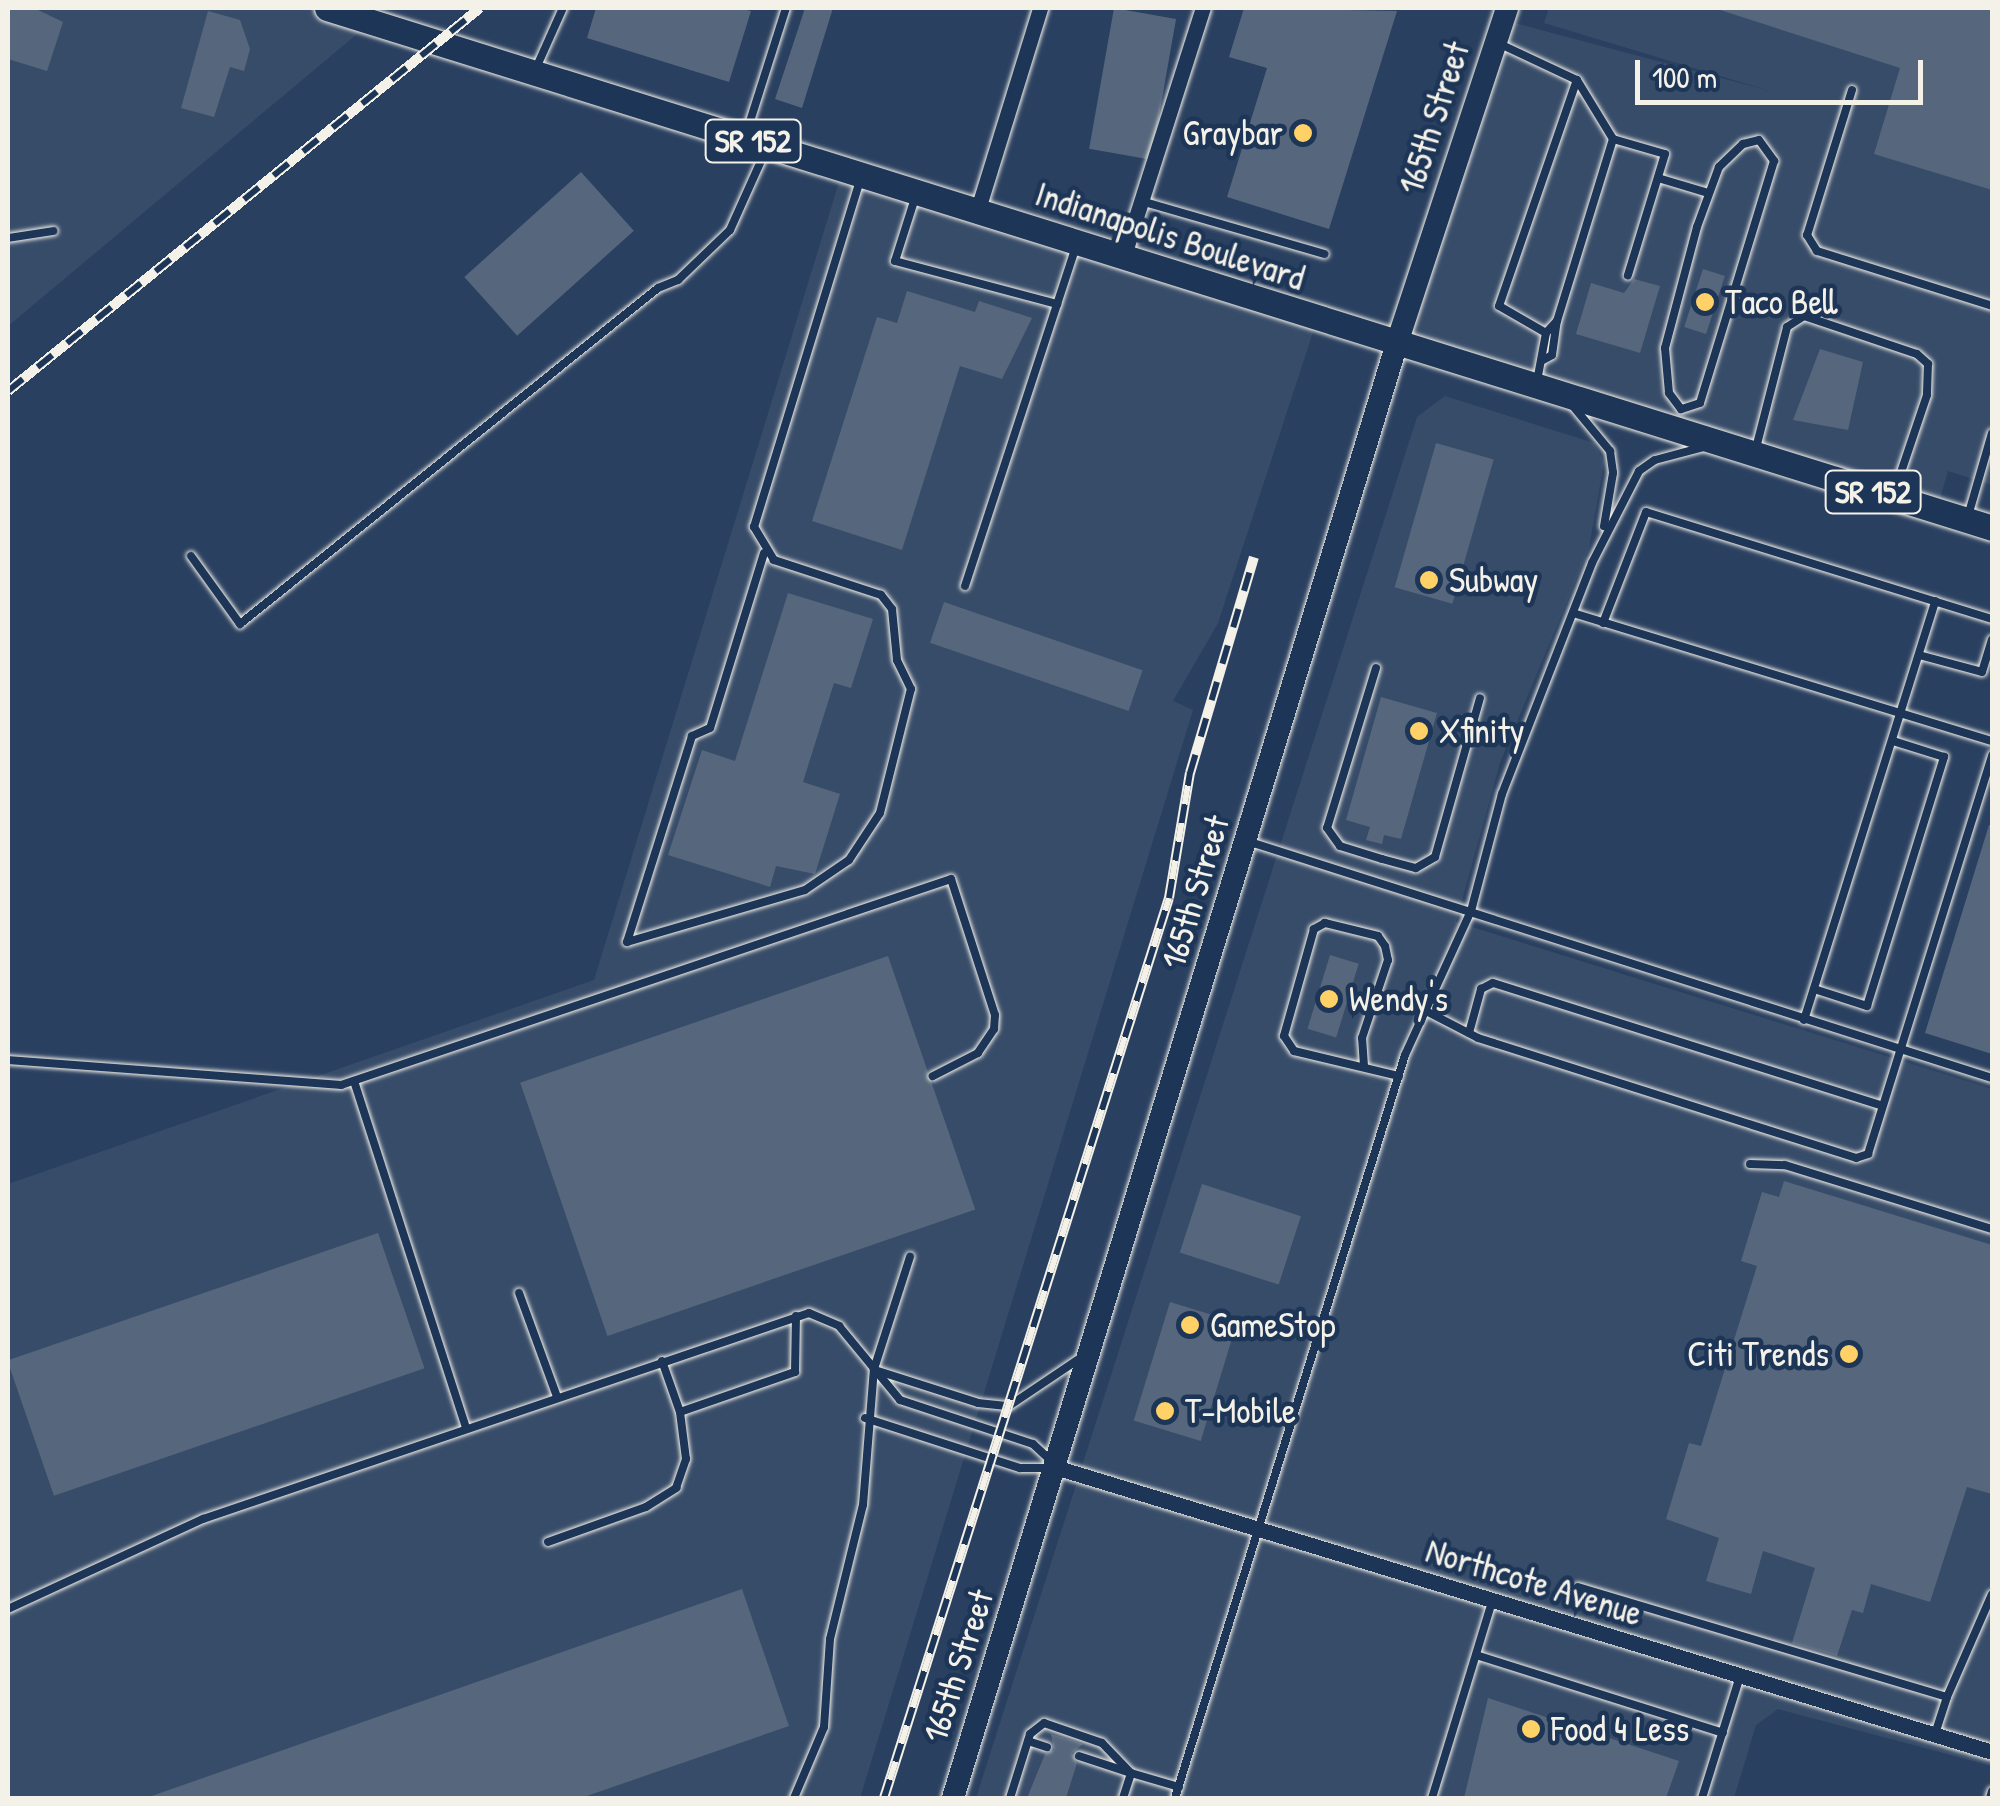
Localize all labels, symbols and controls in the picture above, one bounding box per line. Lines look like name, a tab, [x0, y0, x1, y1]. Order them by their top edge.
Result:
street label: 165th Street	[1390, 36, 1478, 200]
scale bar	[1640, 40, 1928, 102]
text: 100 m	[1652, 57, 1717, 97]
place label: Graybar	[1183, 112, 1283, 154]
road number: SR 152	[703, 114, 803, 168]
marker: Graybar	[1292, 122, 1314, 144]
street label: Indianapolis Boulevard	[1030, 173, 1310, 299]
place label: Taco Bell	[1725, 281, 1838, 323]
marker: Taco Bell	[1694, 291, 1716, 313]
road number: SR 152	[1823, 465, 1923, 519]
place label: Subway	[1449, 559, 1538, 601]
marker: Subway	[1418, 569, 1440, 591]
place label: Xfinity	[1439, 710, 1525, 752]
marker: Xfinity	[1408, 720, 1430, 742]
street label: 165th Street	[1152, 810, 1238, 974]
place label: Wendy's	[1349, 978, 1448, 1020]
marker: Wendy's	[1318, 988, 1340, 1010]
place label: GameStop	[1210, 1304, 1335, 1346]
marker: GameStop	[1179, 1314, 1201, 1336]
place label: Citi Trends	[1687, 1333, 1829, 1375]
marker: Citi Trends	[1838, 1343, 1860, 1365]
place label: T-Mobile	[1185, 1390, 1296, 1432]
marker: T-Mobile	[1154, 1400, 1176, 1422]
street label: Northcote Avenue	[1421, 1529, 1647, 1635]
street label: 165th Street	[914, 1584, 1002, 1748]
place label: Food 4 Less	[1551, 1708, 1689, 1750]
marker: Food 4 Less	[1520, 1718, 1542, 1740]

